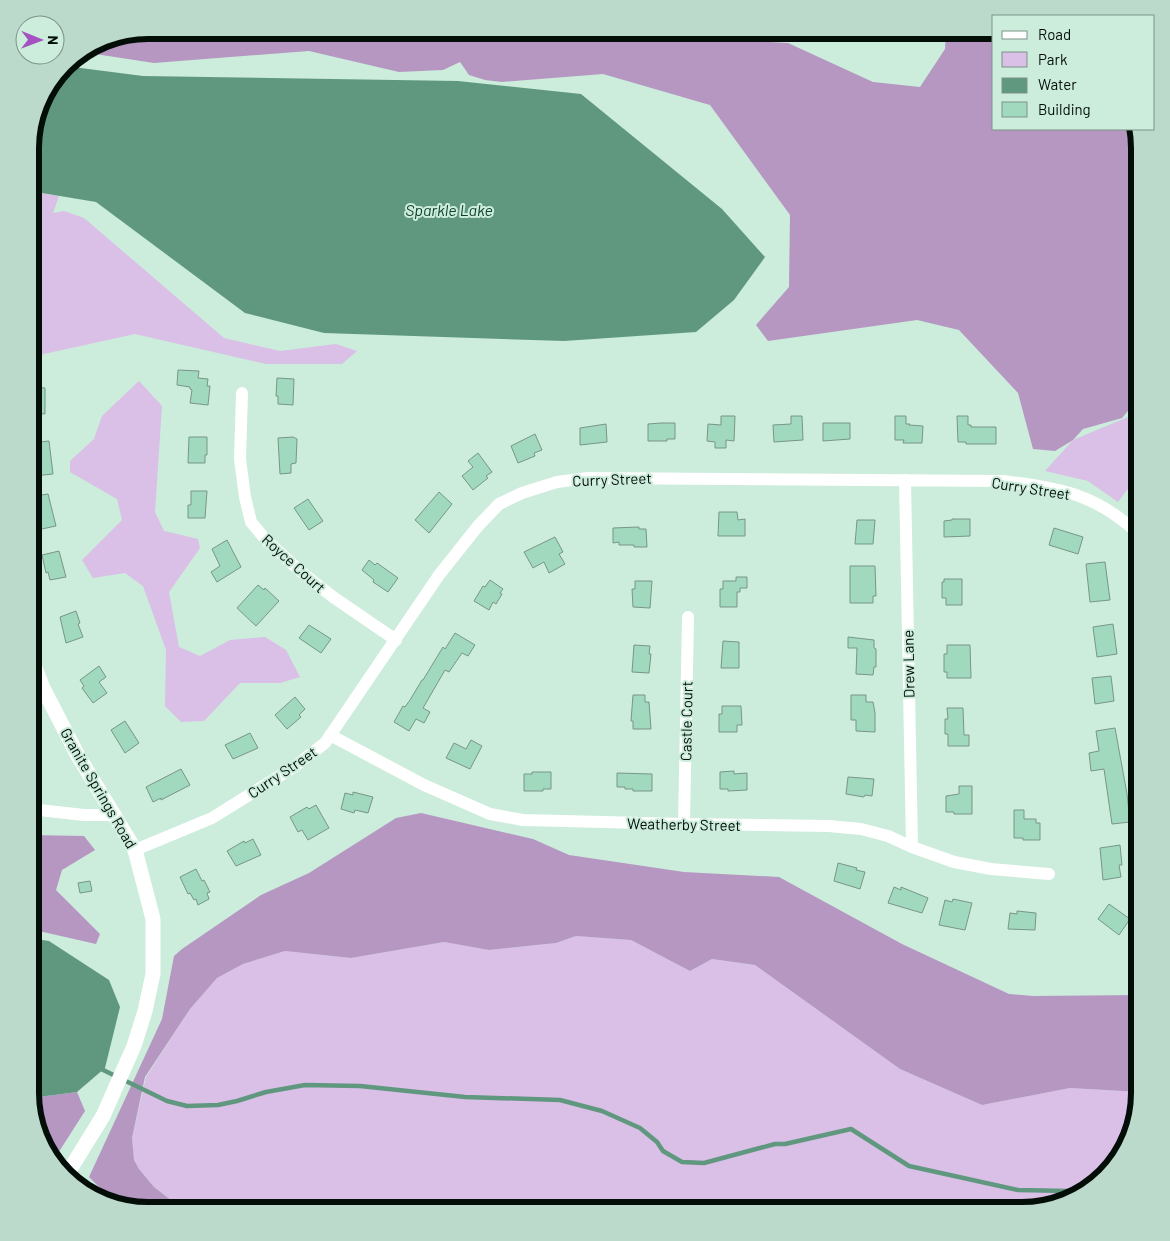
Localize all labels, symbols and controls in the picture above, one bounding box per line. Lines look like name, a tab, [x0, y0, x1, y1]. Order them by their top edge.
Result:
north arrow	[15, 15, 65, 65]
legend	[992, 15, 1155, 130]
text: Road	[1038, 25, 1071, 43]
text: N	[45, 35, 62, 45]
text: Park	[1038, 50, 1068, 68]
text: Water	[1038, 75, 1077, 93]
text: Building	[1038, 100, 1091, 118]
water label: Sparkle Lake	[405, 200, 493, 219]
street label: Curry Street	[572, 469, 652, 489]
street label: Curry Street	[990, 473, 1072, 503]
street label: Royce Court	[259, 530, 329, 596]
street label: Drew Lane	[898, 630, 918, 698]
street label: Castle Court	[676, 681, 696, 761]
street label: Granite Springs Road	[57, 725, 141, 851]
street label: Curry Street	[244, 742, 320, 802]
street label: Weatherby Street	[627, 814, 741, 834]

